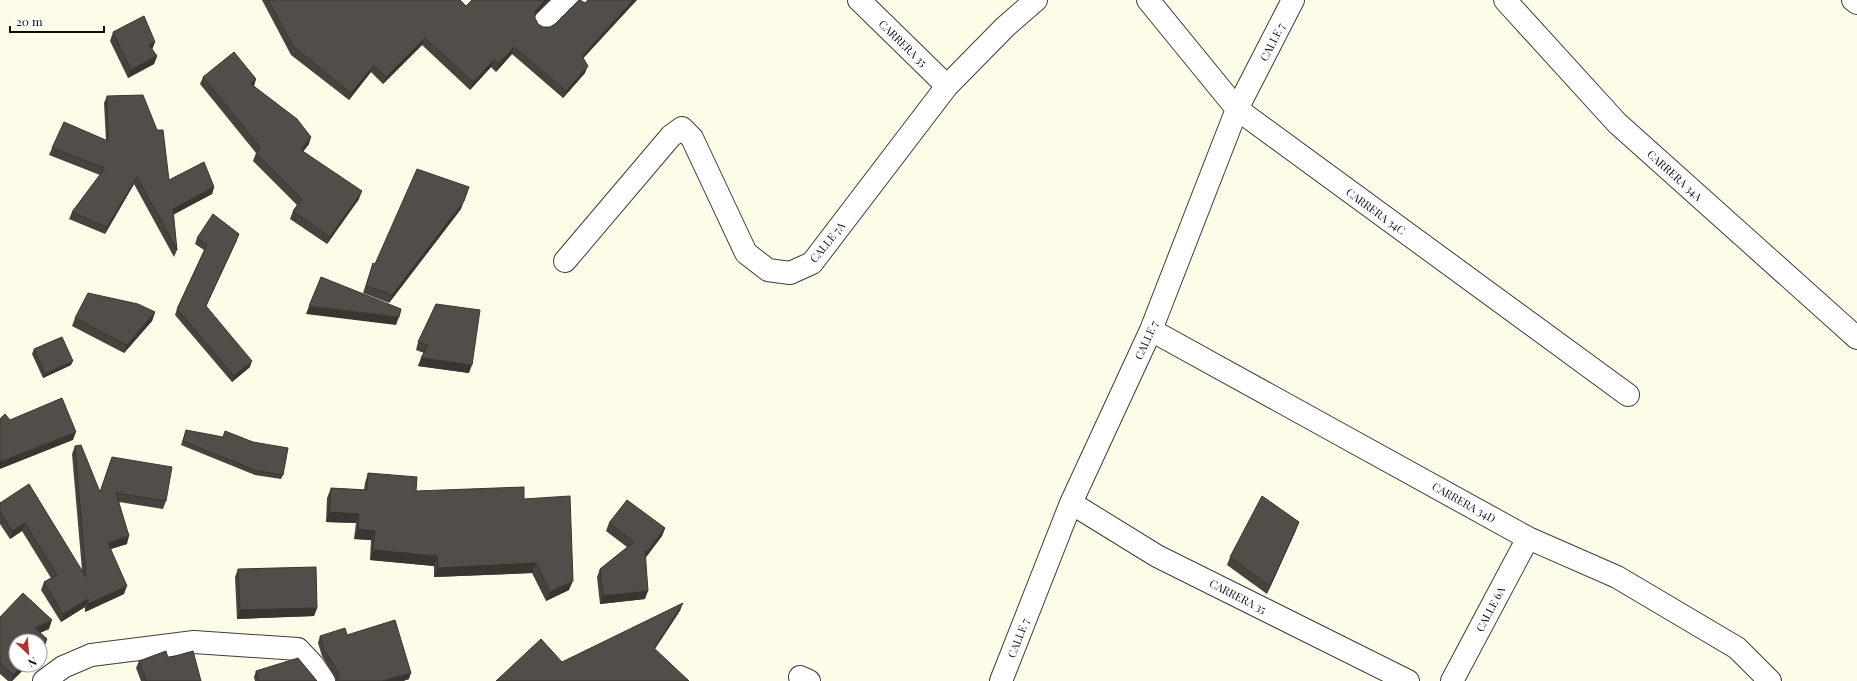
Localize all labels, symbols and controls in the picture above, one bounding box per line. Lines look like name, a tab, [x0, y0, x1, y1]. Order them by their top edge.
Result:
scale bar	[10, 8, 104, 34]
text: 20 m	[16, 13, 43, 29]
street label: CARRERA 35	[876, 16, 931, 70]
street label: CALLE 7	[1256, 20, 1288, 64]
street label: CARRERA 34A	[1644, 146, 1706, 204]
street label: CARRERA 34C	[1343, 184, 1409, 238]
street label: CALLE 7A	[806, 219, 848, 265]
street label: CALLE 7	[1131, 318, 1161, 362]
street label: CARRERA 34D	[1430, 478, 1498, 526]
street label: CARRERA 35	[1207, 575, 1269, 617]
street label: CALLE 6A	[1472, 584, 1508, 634]
street label: CALLE 7	[1004, 616, 1033, 660]
north arrow	[8, 633, 48, 673]
text: N	[26, 654, 39, 671]

